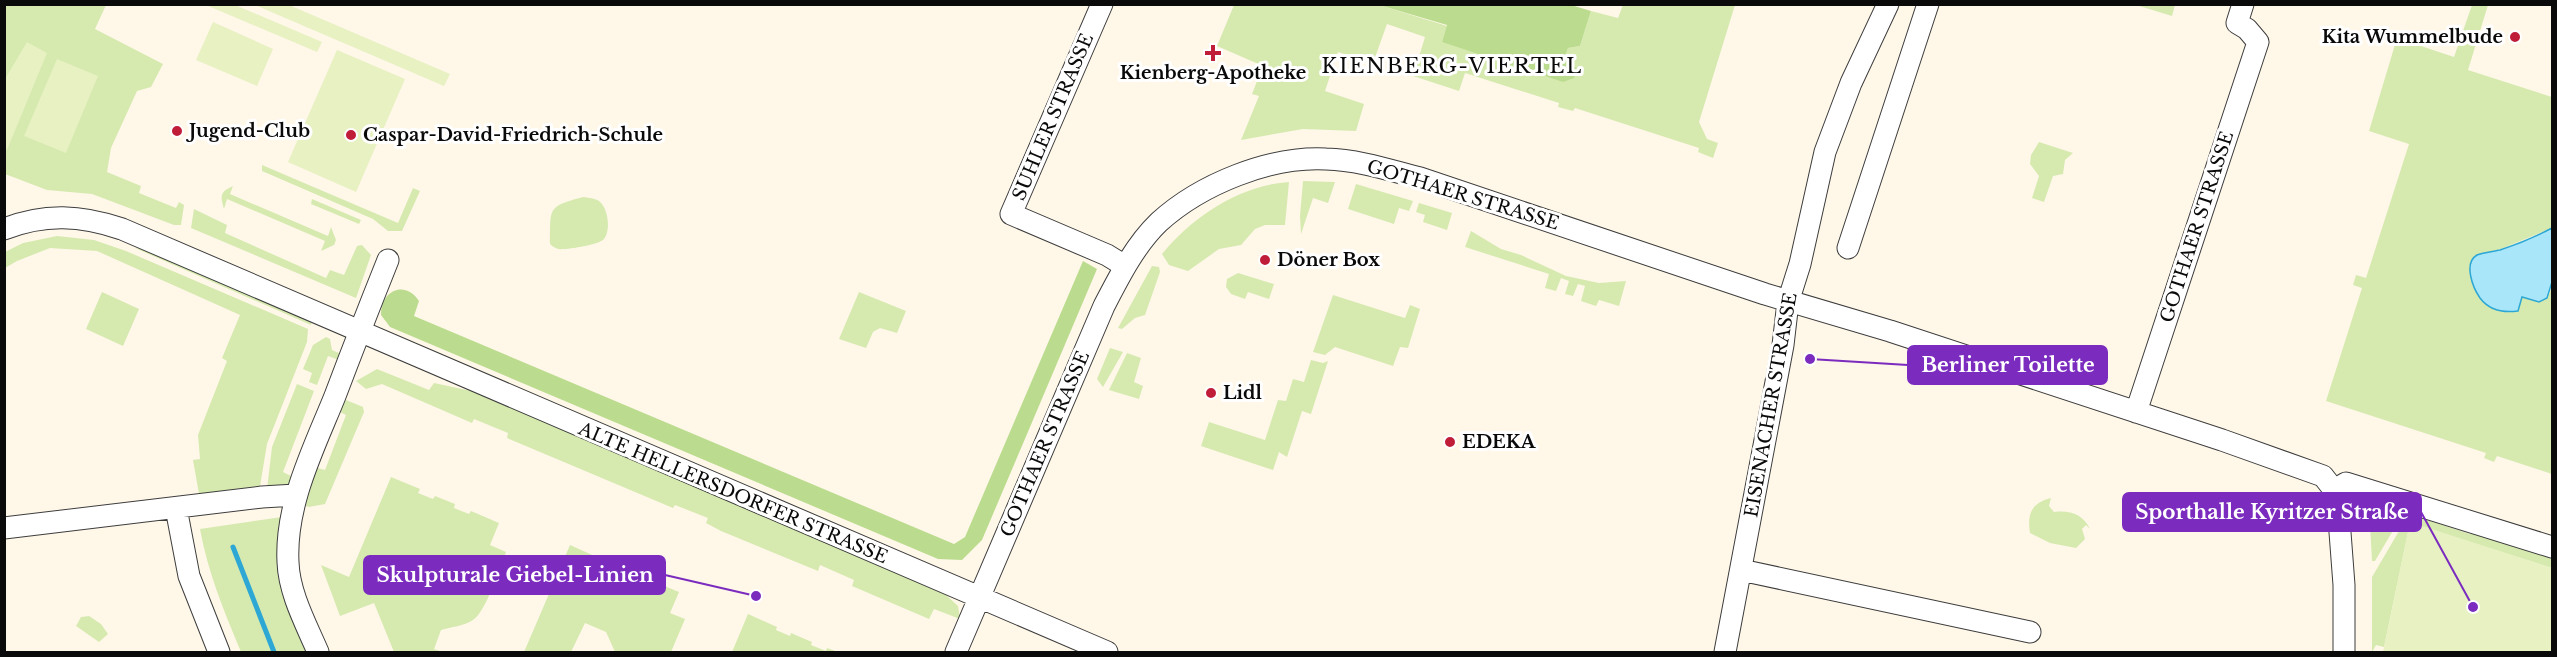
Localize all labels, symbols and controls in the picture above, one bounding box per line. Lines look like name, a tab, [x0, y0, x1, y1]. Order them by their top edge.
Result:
place label: Kita Wummelbude	[2322, 26, 2503, 48]
street label: SUHLER STRASSE	[1008, 30, 1098, 204]
marker: Kita Wummelbude	[2508, 30, 2522, 44]
marker: Kienberg-Apotheke	[1206, 46, 1220, 60]
district label: KIENBERG-VIERTEL	[1321, 53, 1583, 79]
place label: Kienberg-Apotheke	[1120, 62, 1306, 84]
place label: Jugend-Club	[185, 120, 310, 142]
marker: Jugend-Club	[170, 124, 184, 138]
place label: Caspar-David-Friedrich-Schule	[363, 124, 663, 146]
marker: Caspar-David-Friedrich-Schule	[344, 128, 358, 142]
street label: GOTHAER STRASSE	[2156, 129, 2238, 325]
street label: GOTHAER STRASSE	[1364, 155, 1562, 235]
place label: Döner Box	[1277, 249, 1380, 271]
marker: Döner Box	[1258, 253, 1272, 267]
street label: EISENACHER STRASSE	[1740, 291, 1802, 519]
callout: Berliner Toilette	[1908, 346, 2107, 384]
street label: GOTHAER STRASSE	[996, 348, 1094, 540]
text: Berliner Toilette	[1921, 353, 2095, 377]
place label: Lidl	[1223, 382, 1263, 404]
marker: Lidl	[1204, 386, 1218, 400]
street label: ALTE HELLERSDORFER STRASSE	[574, 417, 891, 568]
place label: EDEKA	[1462, 431, 1537, 453]
marker: EDEKA	[1443, 435, 1457, 449]
callout: Sporthalle Kyritzer Straße	[2123, 493, 2421, 531]
text: Sporthalle Kyritzer Straße	[2135, 500, 2409, 524]
callout: Skulpturale Giebel-Linien	[364, 556, 665, 594]
text: Skulpturale Giebel-Linien	[376, 563, 654, 587]

